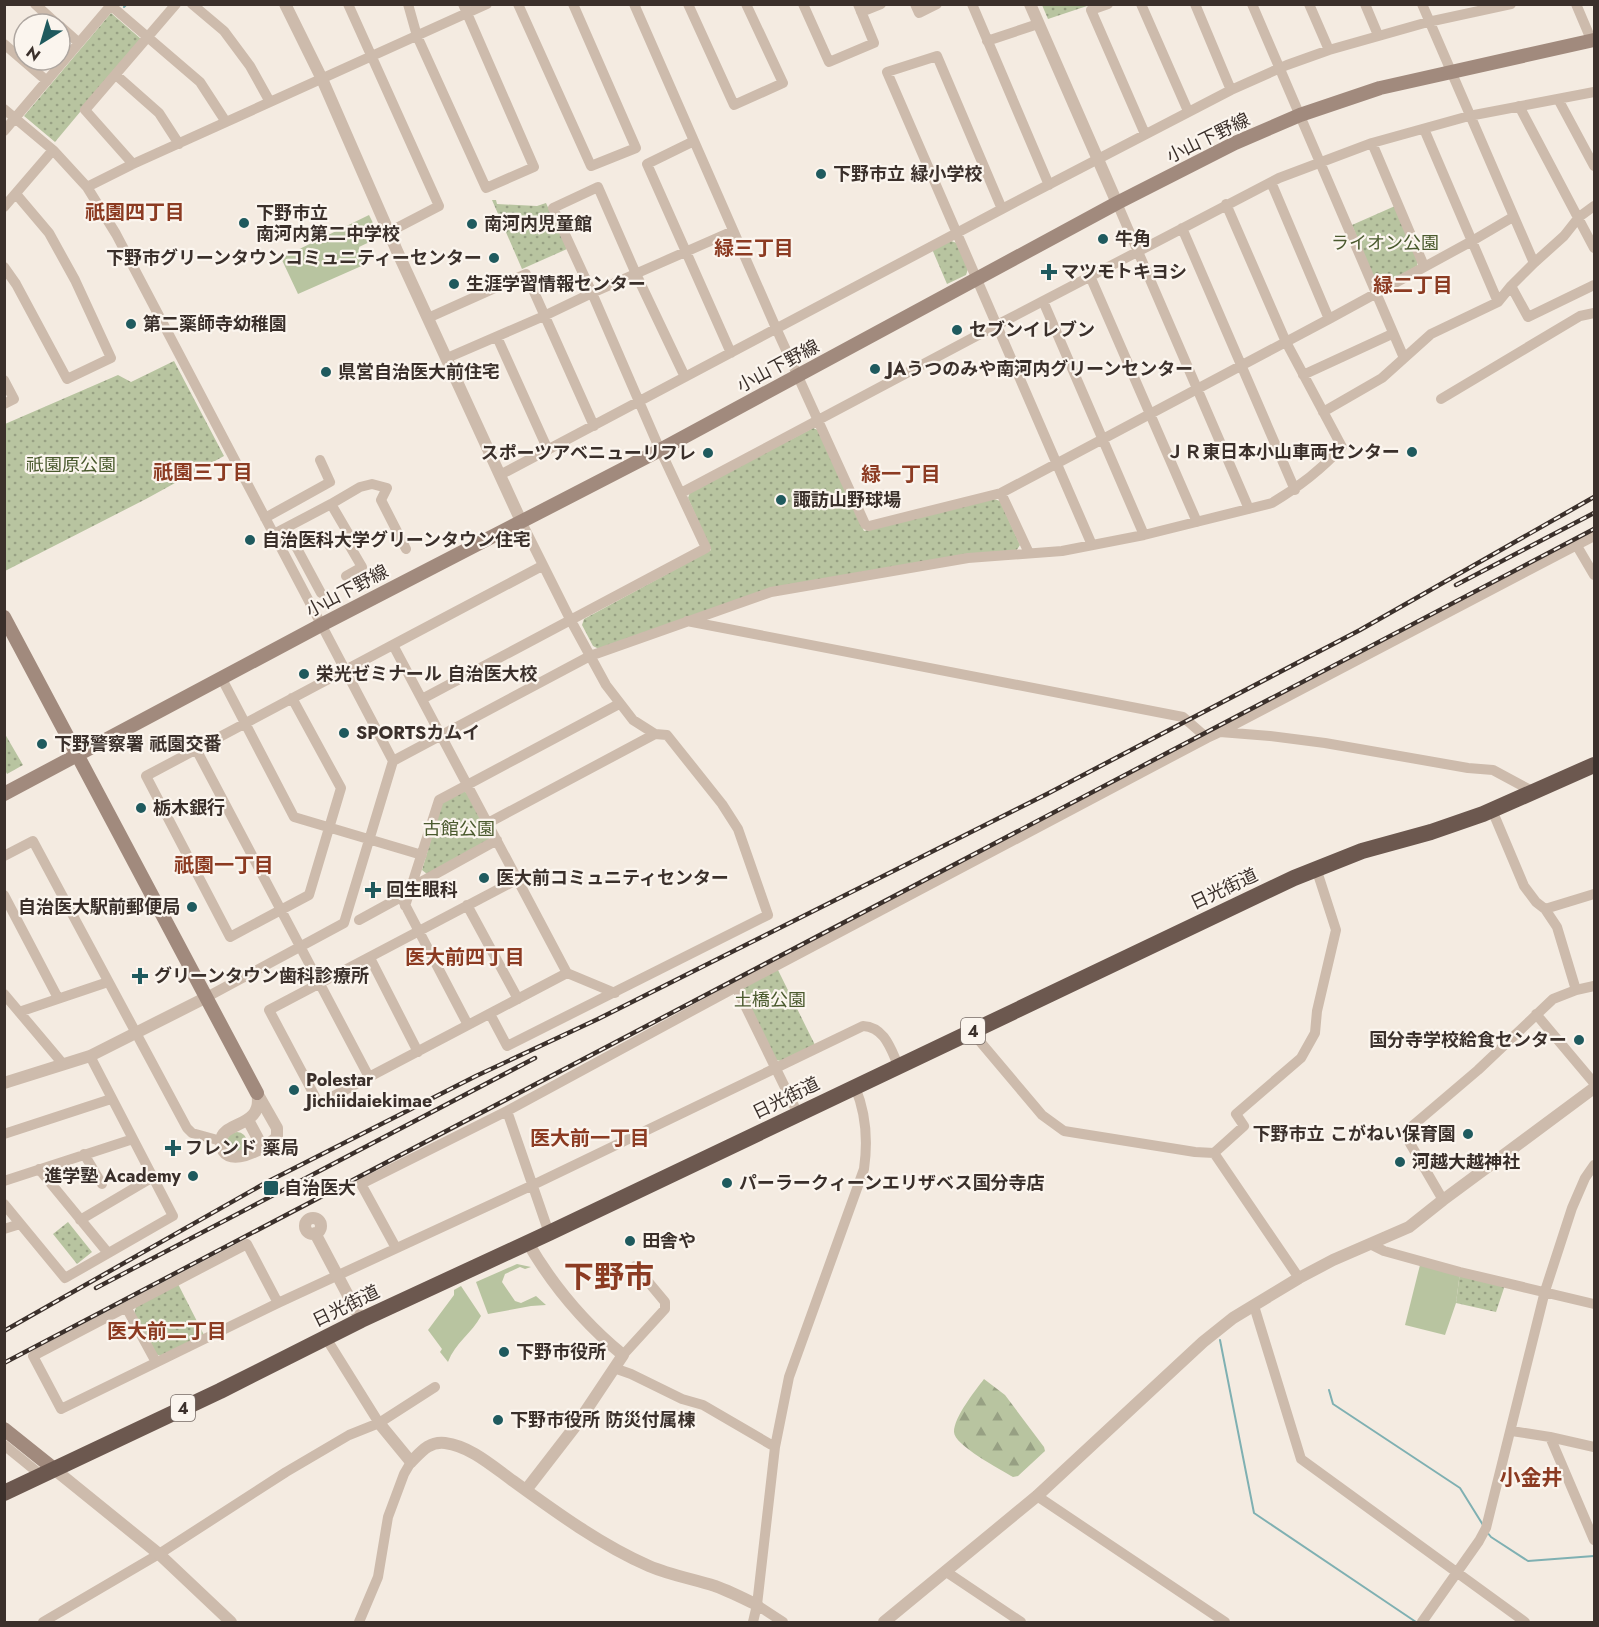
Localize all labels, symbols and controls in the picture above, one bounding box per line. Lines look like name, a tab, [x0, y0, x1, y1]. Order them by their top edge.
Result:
north arrow	[12, 12, 72, 72]
text: N	[21, 41, 45, 67]
street label: 小山下野線	[1162, 107, 1254, 169]
place label: 下野市立 緑小学校	[833, 161, 982, 187]
marker: 下野市立 緑小学校	[814, 167, 828, 181]
district label: 祇園四丁目	[85, 198, 185, 227]
place label: 下野市立 南河内第二中学校	[256, 200, 400, 247]
place label: 南河内児童館	[484, 211, 592, 237]
marker: 下野市立 南河内第二中学校	[237, 216, 251, 230]
marker: 南河内児童館	[465, 217, 479, 231]
place label: 牛角	[1115, 226, 1151, 252]
park label: ライオン公園	[1331, 230, 1439, 256]
marker: 牛角	[1096, 232, 1110, 246]
district label: 緑三丁目	[714, 234, 794, 263]
place label: 下野市グリーンタウンコミュニティーセンター	[106, 245, 482, 271]
marker: 下野市グリーンタウンコミュニティーセンター	[487, 251, 501, 265]
place label: マツモトキヨシ	[1061, 259, 1187, 285]
marker: マツモトキヨシ	[1042, 265, 1056, 279]
place label: 生涯学習情報センター	[466, 271, 646, 297]
district label: 緑二丁目	[1373, 271, 1453, 300]
marker: 生涯学習情報センター	[447, 277, 461, 291]
place label: 第二薬師寺幼稚園	[143, 311, 287, 337]
marker: 第二薬師寺幼稚園	[124, 317, 138, 331]
place label: セブンイレブン	[969, 317, 1095, 343]
marker: セブンイレブン	[950, 323, 964, 337]
street label: 小山下野線	[732, 333, 824, 399]
place label: JAうつのみや南河内グリーンセンター	[884, 356, 1193, 382]
place label: 県営自治医大前住宅	[338, 359, 500, 385]
marker: JAうつのみや南河内グリーンセンター	[868, 362, 882, 376]
marker: 県営自治医大前住宅	[319, 365, 333, 379]
place label: ＪＲ東日本小山車両センター	[1166, 439, 1400, 465]
place label: スポーツアベニューリフレ	[481, 440, 696, 466]
marker: ＪＲ東日本小山車両センター	[1405, 445, 1419, 459]
marker: スポーツアベニューリフレ	[701, 446, 715, 460]
park label: 祇園原公園	[26, 452, 116, 478]
district label: 祇園三丁目	[153, 458, 253, 487]
district label: 緑一丁目	[861, 460, 941, 489]
place label: 諏訪山野球場	[793, 487, 901, 513]
marker: 諏訪山野球場	[774, 493, 788, 507]
place label: 自治医科大学グリーンタウン住宅	[262, 527, 531, 553]
marker: 自治医科大学グリーンタウン住宅	[243, 533, 257, 547]
street label: 小山下野線	[301, 558, 393, 624]
place label: 栄光ゼミナール 自治医大校	[316, 661, 537, 687]
marker: 栄光ゼミナール 自治医大校	[297, 667, 311, 681]
place label: SPORTSカムイ	[356, 720, 480, 746]
marker: SPORTSカムイ	[337, 726, 351, 740]
place label: 下野警察署 祇園交番	[54, 731, 221, 757]
marker: 下野警察署 祇園交番	[35, 737, 49, 751]
place label: 栃木銀行	[153, 795, 225, 821]
marker: 栃木銀行	[134, 801, 148, 815]
park label: 古館公園	[423, 816, 495, 842]
district label: 祇園一丁目	[174, 851, 274, 880]
street label: 日光街道	[1186, 862, 1262, 916]
place label: 医大前コミュニティセンター	[496, 865, 729, 891]
marker: 医大前コミュニティセンター	[477, 871, 491, 885]
place label: 回生眼科	[386, 877, 458, 903]
marker: 回生眼科	[364, 881, 382, 899]
place label: 自治医大駅前郵便局	[18, 894, 180, 920]
marker: 自治医大駅前郵便局	[185, 900, 199, 914]
district label: 医大前四丁目	[405, 943, 525, 972]
place label: グリーンタウン歯科診療所	[154, 963, 369, 989]
marker: グリーンタウン歯科診療所	[131, 967, 149, 985]
park label: 土橋公園	[734, 987, 806, 1013]
road number: 4	[961, 1018, 985, 1044]
place label: 国分寺学校給食センター	[1369, 1027, 1567, 1053]
marker: 国分寺学校給食センター	[1572, 1033, 1586, 1047]
place label: Polestar Jichiidaiekimae	[303, 1067, 432, 1114]
street label: 日光街道	[748, 1071, 824, 1125]
marker: Polestar Jichiidaiekimae	[287, 1083, 301, 1097]
place label: 下野市立 こがねい保育園	[1253, 1121, 1456, 1147]
district label: 医大前一丁目	[530, 1124, 650, 1153]
marker: 下野市立 こがねい保育園	[1461, 1127, 1475, 1141]
place label: フレンド 薬局	[185, 1135, 298, 1161]
marker: フレンド 薬局	[166, 1141, 180, 1155]
place label: 河越大越神社	[1412, 1149, 1520, 1175]
marker: 河越大越神社	[1393, 1155, 1407, 1169]
place label: 進学塾 Academy	[44, 1163, 182, 1189]
marker: 進学塾 Academy	[186, 1169, 200, 1183]
place label: パーラークィーンエリザベス国分寺店	[739, 1170, 1044, 1196]
place label: 自治医大	[284, 1175, 356, 1201]
marker: パーラークィーンエリザベス国分寺店	[720, 1176, 734, 1190]
marker: 自治医大	[262, 1179, 280, 1197]
place label: 田舎や	[642, 1228, 696, 1254]
marker: 田舎や	[623, 1234, 637, 1248]
district label: 下野市	[564, 1255, 654, 1298]
street label: 日光街道	[308, 1279, 384, 1333]
district label: 医大前二丁目	[107, 1317, 227, 1346]
place label: 下野市役所	[516, 1339, 606, 1365]
marker: 下野市役所	[497, 1345, 511, 1359]
road number: 4	[171, 1395, 195, 1421]
place label: 下野市役所 防災付属棟	[510, 1407, 695, 1433]
marker: 下野市役所 防災付属棟	[491, 1413, 505, 1427]
district label: 小金井	[1500, 1463, 1563, 1493]

